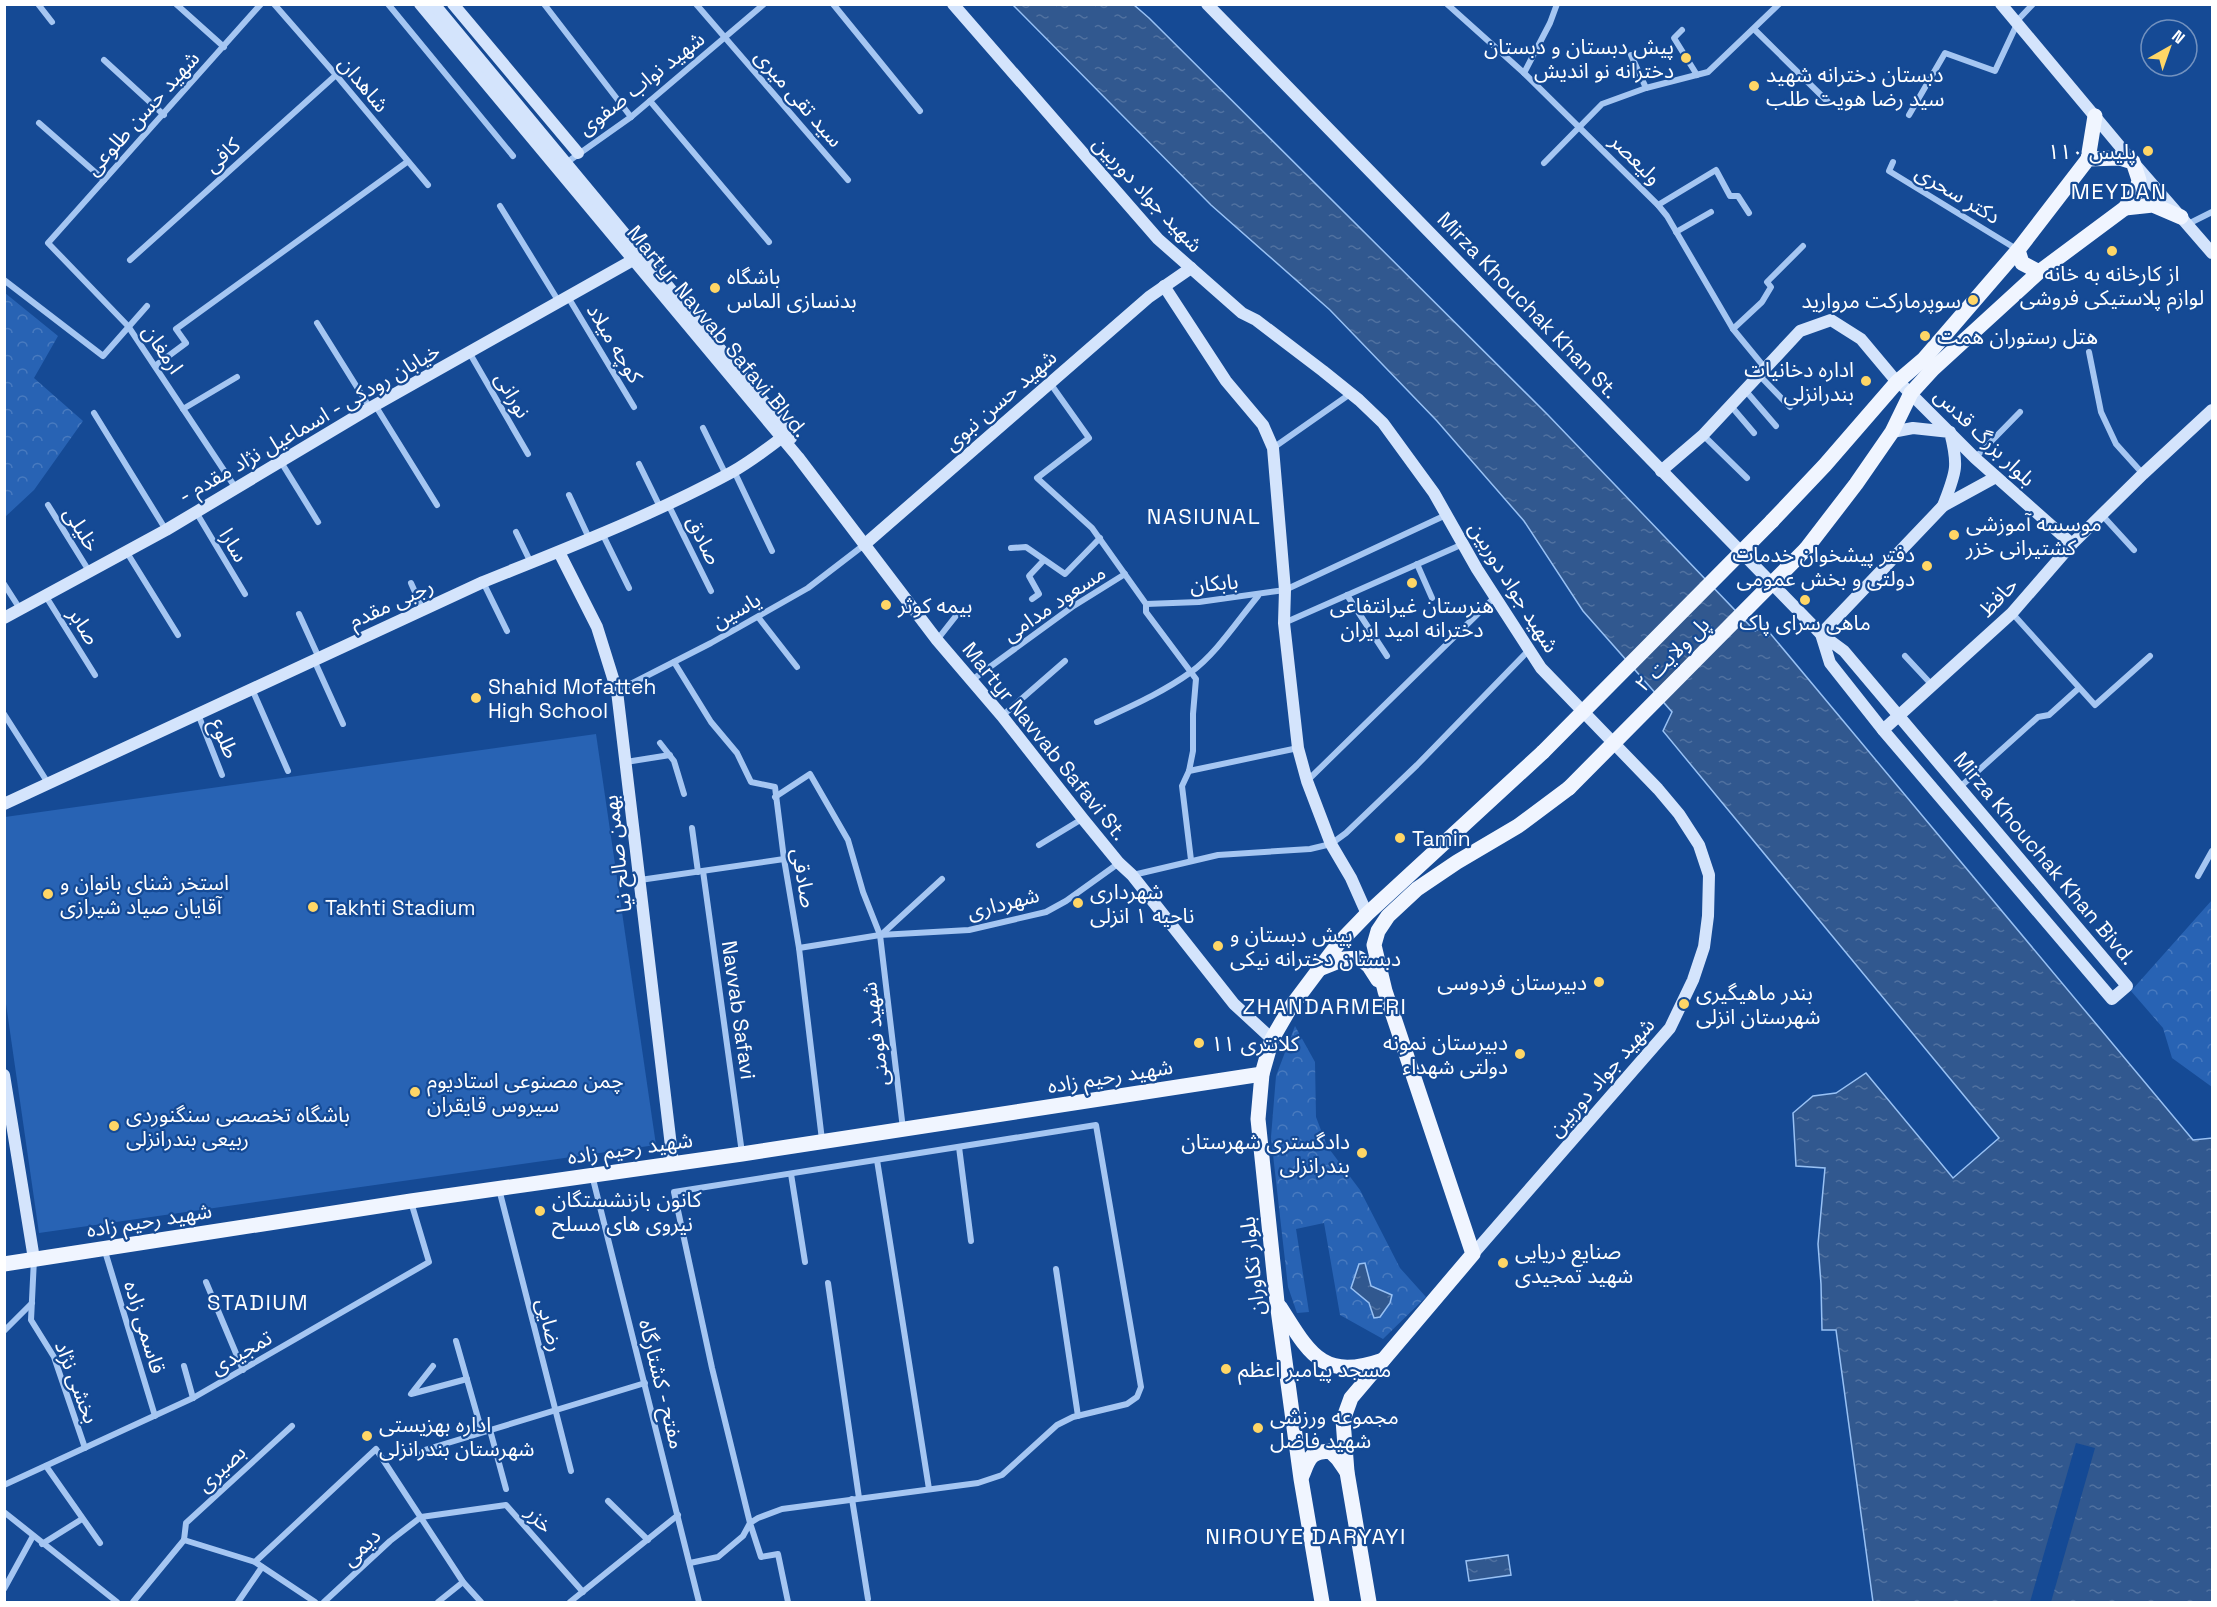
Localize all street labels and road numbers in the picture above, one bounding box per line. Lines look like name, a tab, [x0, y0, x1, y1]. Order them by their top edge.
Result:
street label: شهید نواب صفوی	[572, 25, 710, 141]
street label: سید تقی میری	[749, 43, 849, 153]
street label: شهید حسن طلوعی	[79, 45, 205, 181]
street label: شاهدان	[333, 50, 395, 118]
street label: ولیعصر	[1604, 127, 1667, 190]
street label: شهید جواد دوربین	[1087, 130, 1209, 258]
street label: کافی	[198, 131, 246, 178]
street label: دکتر سحری	[1911, 158, 2005, 230]
street label: Mirza Khouchak Khan St.	[1432, 206, 1624, 404]
street label: Martyr Navvab Safavi Blvd.	[621, 220, 815, 442]
street label: کوچه میلاد	[581, 298, 649, 388]
street label: ارمغان	[137, 319, 189, 379]
street label: - خیابان رودکی - اسماعیل نژاد مقدم	[173, 337, 446, 512]
street label: شهید حسن نبوی	[938, 343, 1062, 457]
street label: نورانی	[489, 367, 537, 423]
street label: بلوار بزرگ قدس	[1929, 382, 2041, 492]
street label: خلیلی	[58, 501, 106, 557]
street label: صادق	[680, 511, 728, 569]
street label: شهید جواد دوربین	[1463, 516, 1565, 658]
street label: سارا	[213, 523, 255, 567]
street label: مسعود مدامی	[997, 559, 1111, 647]
street label: بابکان	[1189, 567, 1239, 599]
street label: حافظ	[1973, 571, 2023, 623]
street label: رجبی مقدم	[344, 572, 439, 637]
street label: یاسین	[707, 586, 765, 634]
street label: صابر	[62, 601, 106, 650]
street label: پل ولایت ۲	[1629, 611, 1715, 697]
street label: Martyr Navvab Safavi St.	[957, 636, 1133, 846]
street label: طلوع	[203, 714, 245, 763]
street label: Mirza Khouchak Khan Bivd.	[1948, 746, 2142, 970]
street label: بهمن صالح نیا	[596, 793, 640, 914]
street label: صادقی	[786, 846, 823, 910]
street label: شهرداری	[964, 881, 1042, 925]
street label: Navvab Safavi	[716, 939, 762, 1081]
street label: شهید فومنی	[855, 980, 895, 1088]
street label: شهید جواد دوربین	[1542, 1012, 1660, 1142]
street label: شهید رحیم زاده	[1045, 1053, 1175, 1101]
street label: شهید رحیم زاده	[565, 1126, 695, 1172]
street label: شهید رحیم زاده	[84, 1197, 214, 1245]
street label: بلوار تکاوران	[1233, 1215, 1271, 1317]
street label: قاسمی زاده	[118, 1277, 172, 1377]
street label: رضایی	[530, 1296, 570, 1354]
street label: مفتح - کشتارگاه	[631, 1316, 691, 1452]
street label: تمجیدی	[205, 1324, 277, 1380]
street label: بخشی نژاد	[49, 1337, 105, 1427]
street label: بصیری	[191, 1438, 251, 1498]
street label: خزر	[520, 1499, 560, 1539]
street label: دیمی	[336, 1522, 386, 1572]

